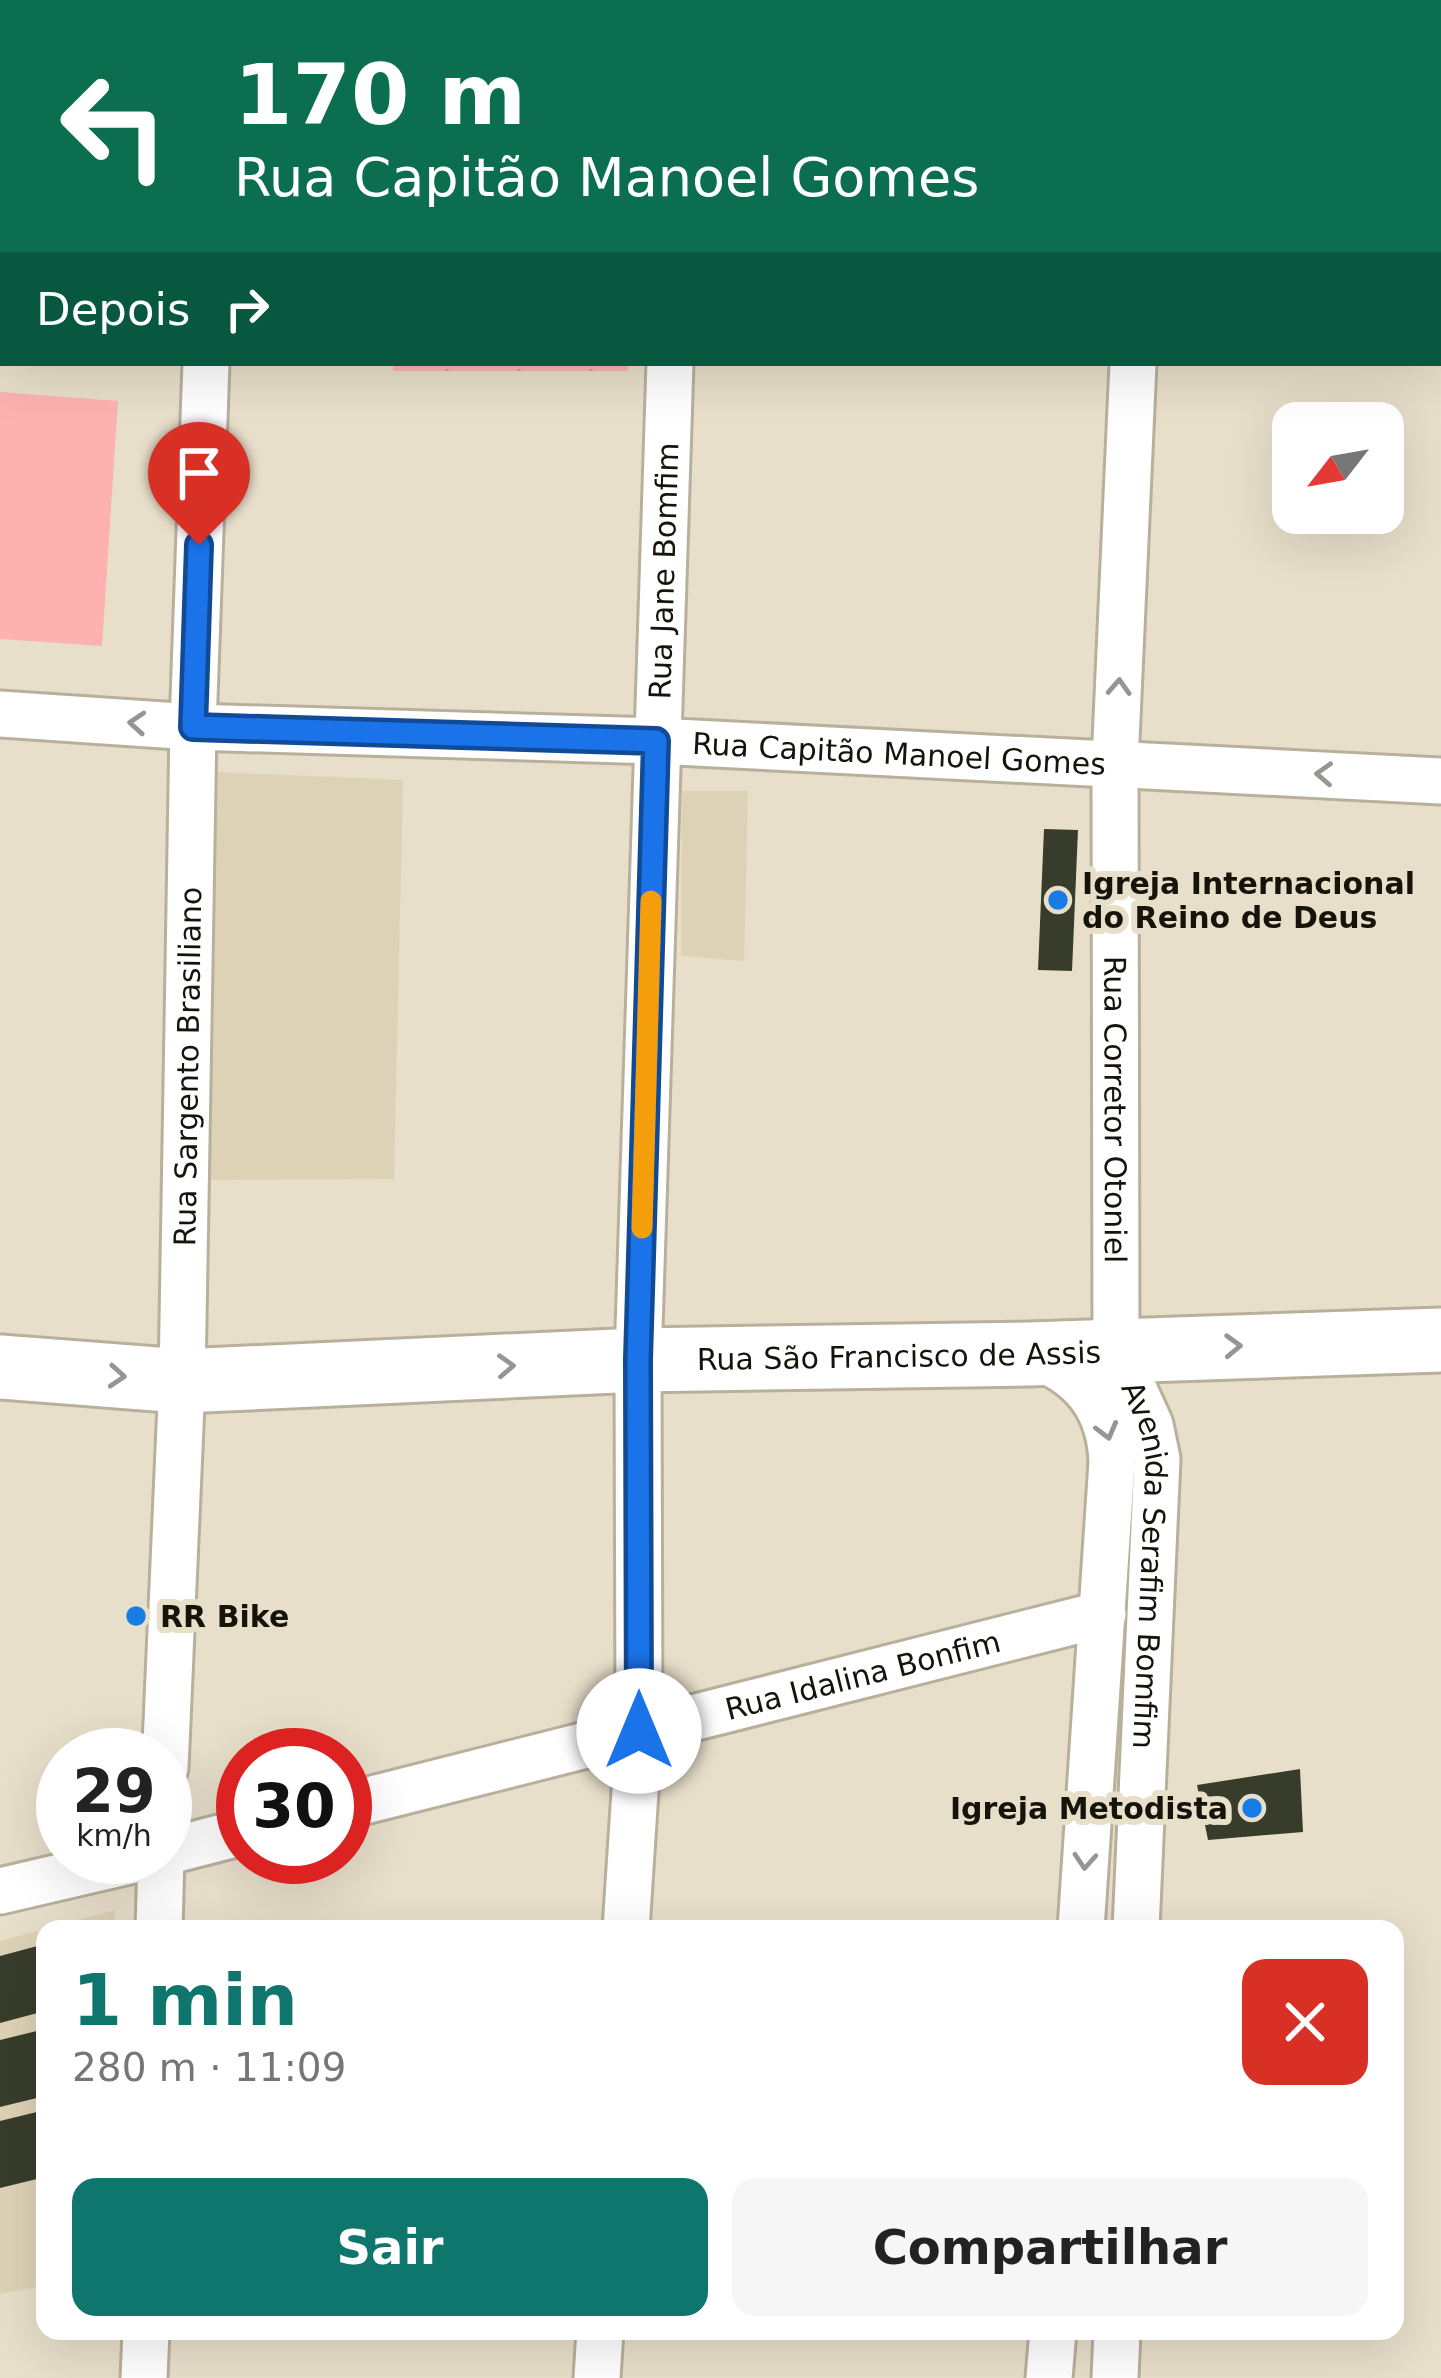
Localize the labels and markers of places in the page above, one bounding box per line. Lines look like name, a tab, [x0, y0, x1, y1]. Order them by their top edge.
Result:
pin	[148, 422, 250, 545]
place label: Igreja Internacional do Reino de Deus	[1082, 866, 1415, 935]
marker: Igreja Internacional do Reino de Deus	[1045, 887, 1071, 913]
place label: RR Bike	[160, 1599, 289, 1634]
marker: RR Bike	[123, 1603, 149, 1629]
place label: Igreja Metodista	[950, 1791, 1228, 1826]
marker: Igreja Metodista	[1239, 1795, 1265, 1821]

